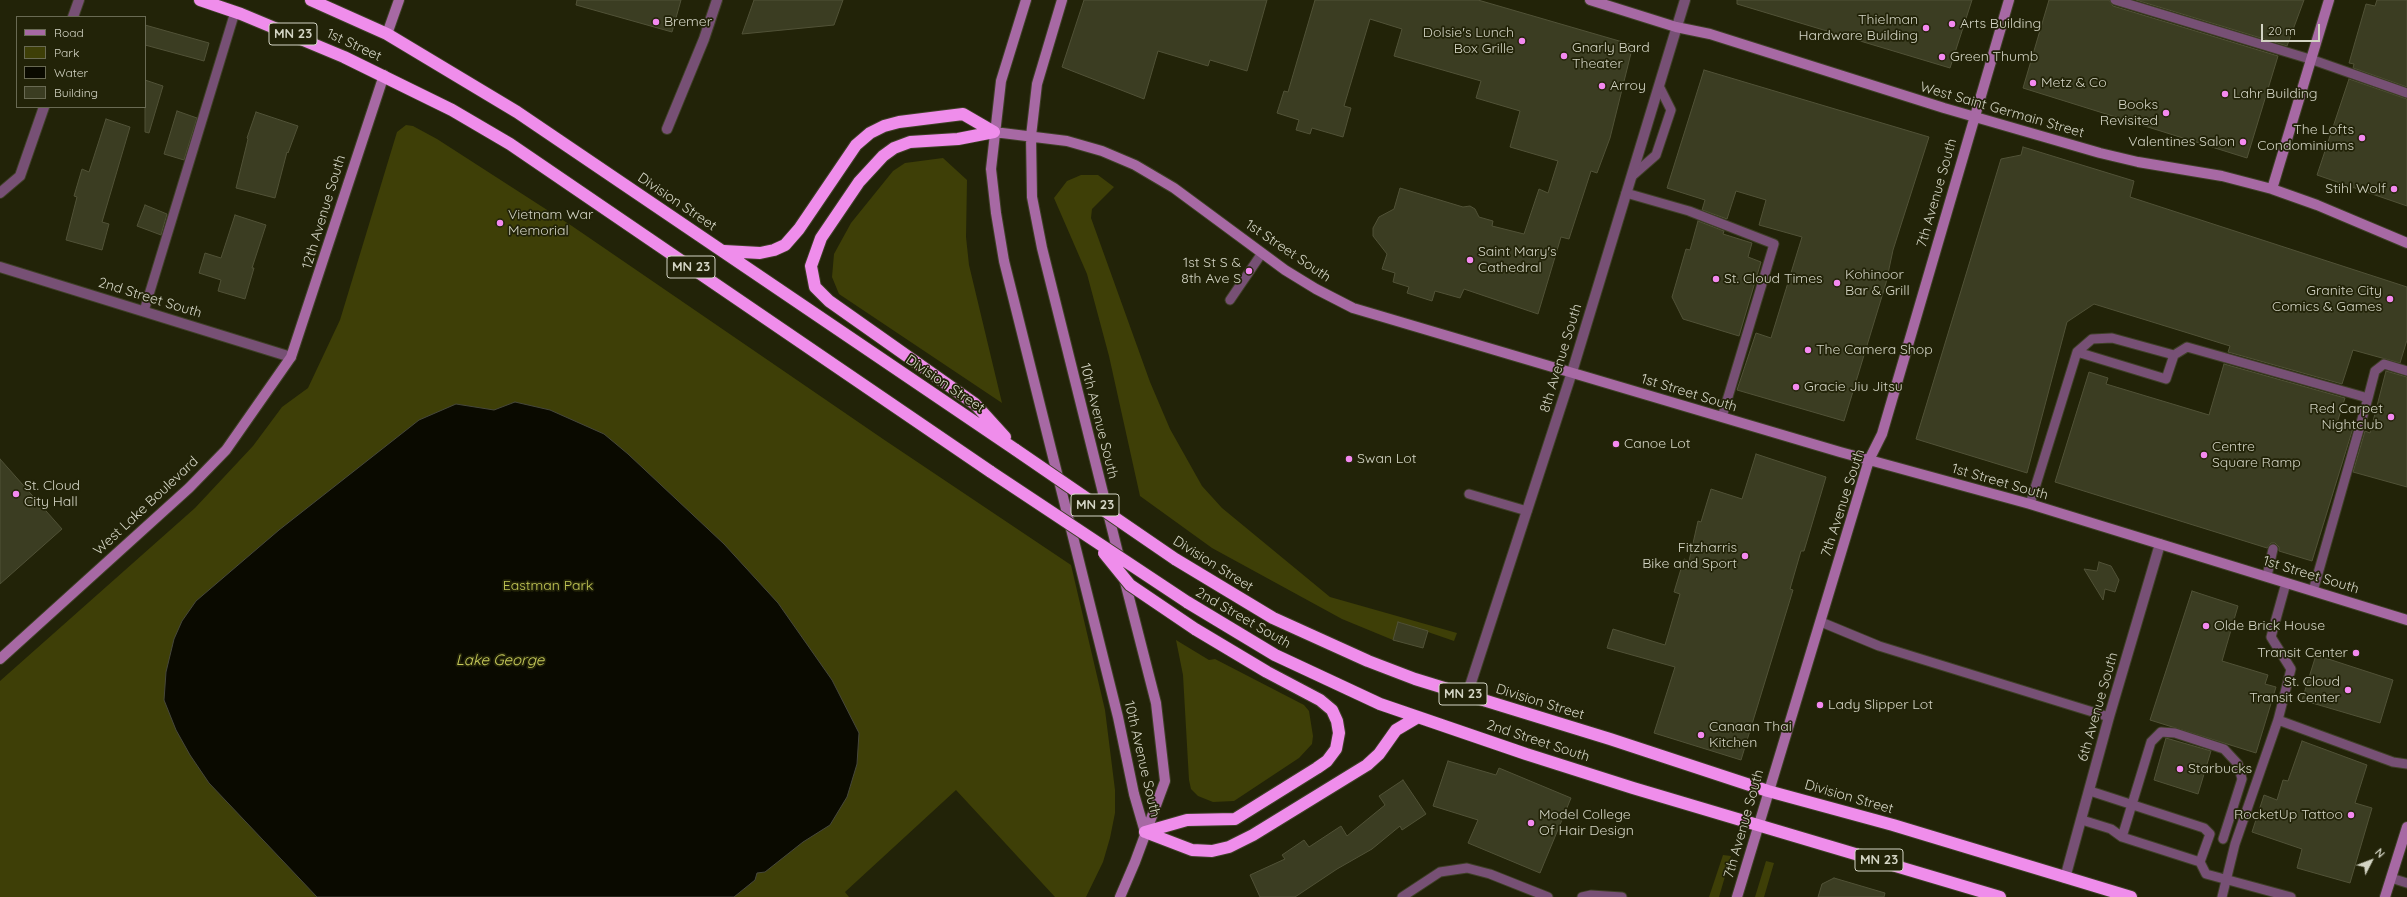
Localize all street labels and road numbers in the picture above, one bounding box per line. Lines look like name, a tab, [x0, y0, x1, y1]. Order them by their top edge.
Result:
road number: MN 23	[269, 23, 317, 45]
street label: 1st Street	[324, 25, 384, 65]
street label: West Saint Germain Street	[1918, 79, 2086, 141]
street label: 7th Avenue South	[1913, 137, 1961, 249]
street label: 12th Avenue South	[299, 153, 349, 271]
street label: Division Street	[634, 169, 720, 235]
street label: 1st Street South	[1242, 216, 1334, 286]
road number: MN 23	[667, 256, 715, 278]
street label: 2nd Street South	[96, 274, 204, 322]
street label: 8th Avenue South	[1536, 302, 1586, 414]
street label: Division Street	[902, 351, 988, 417]
street label: 10th Avenue South	[1076, 361, 1122, 481]
street label: 1st Street South	[1639, 370, 1739, 416]
street label: 7th Avenue South	[1818, 447, 1868, 559]
street label: West Lake Boulevard	[90, 453, 202, 559]
street label: 1st Street South	[1950, 460, 2050, 504]
road number: MN 23	[1071, 494, 1119, 516]
street label: Division Street	[1170, 533, 1256, 595]
street label: 1st Street South	[2261, 552, 2361, 598]
street label: 2nd Street South	[1192, 584, 1294, 652]
street label: 6th Avenue South	[2074, 650, 2122, 764]
street label: Division Street	[1494, 681, 1586, 723]
road number: MN 23	[1439, 683, 1487, 705]
street label: 10th Avenue South	[1120, 699, 1164, 819]
street label: 2nd Street South	[1484, 716, 1592, 766]
street label: 7th Avenue South	[1720, 768, 1768, 880]
street label: Division Street	[1803, 776, 1895, 818]
road number: MN 23	[1855, 849, 1903, 871]

